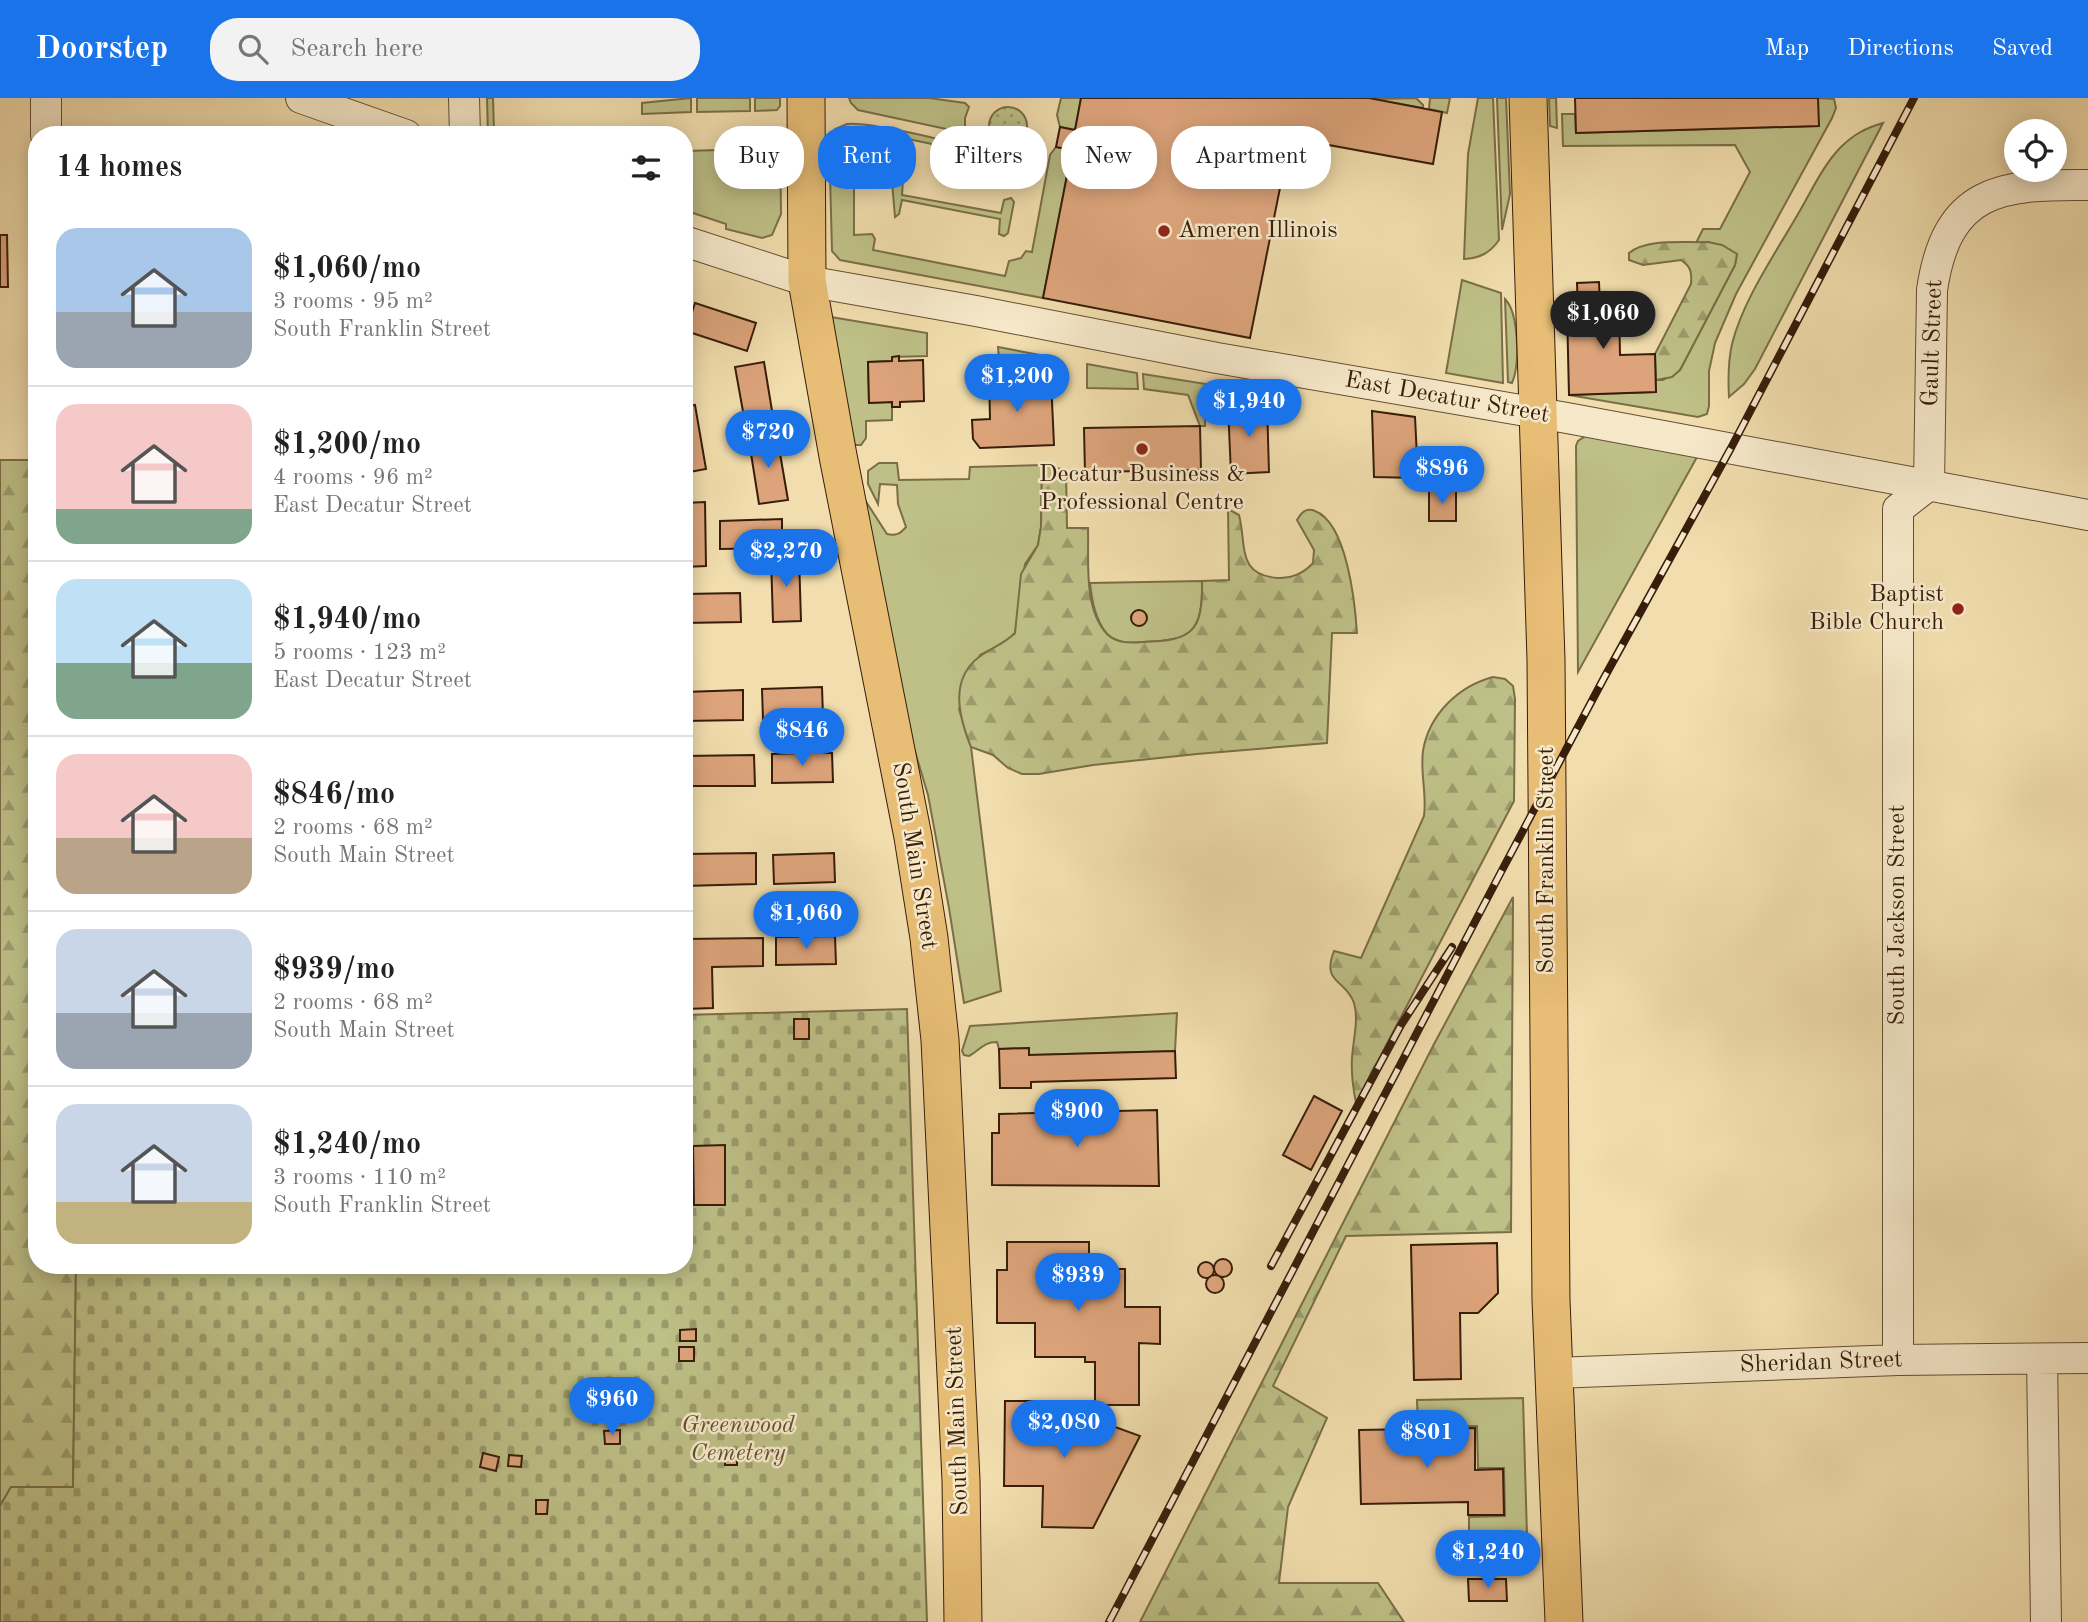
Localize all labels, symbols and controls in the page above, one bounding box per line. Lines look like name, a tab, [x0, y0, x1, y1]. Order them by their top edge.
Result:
search box	[210, 18, 700, 81]
icon: search	[234, 30, 272, 68]
text: Doorstep	[35, 33, 168, 66]
text: Search here	[290, 36, 423, 62]
text: Map	[1765, 37, 1809, 61]
text: Directions	[1847, 37, 1954, 61]
text: Saved	[1992, 37, 2053, 61]
map controls	[2004, 119, 2067, 182]
button: locate	[2004, 119, 2067, 182]
chip: Buy	[714, 126, 804, 189]
chip: Rent	[818, 126, 916, 189]
chip: Filters	[930, 126, 1047, 189]
chip: New	[1061, 126, 1157, 189]
chip: Apartment	[1171, 126, 1331, 189]
icon: filters	[627, 149, 665, 187]
text: 14 homes	[56, 153, 182, 183]
place label: Ameren Illinois	[1178, 219, 1338, 243]
marker: Ameren Illinois	[1156, 223, 1172, 239]
text: $1,060/mo	[273, 254, 421, 284]
icon: home	[112, 256, 196, 340]
street label: Gault Street	[1919, 279, 1947, 407]
text: 3 rooms · 95 m²	[273, 290, 433, 313]
pin: $1,060	[1546, 292, 1660, 351]
text: $1,060	[1566, 302, 1640, 325]
text: South Franklin Street	[273, 318, 491, 341]
pin: $1,200	[960, 354, 1074, 414]
text: $1,200	[980, 365, 1054, 388]
street label: East Decatur Street	[1343, 368, 1551, 428]
pin: $1,940	[1192, 380, 1306, 439]
text: $1,940	[1212, 390, 1286, 413]
pin: $720	[727, 410, 809, 470]
text: $720	[741, 421, 795, 444]
text: $1,200/mo	[273, 430, 421, 460]
icon: home	[112, 432, 196, 516]
marker: Decatur Business & Professional Centre	[1134, 441, 1150, 457]
pin: $896	[1401, 446, 1483, 506]
text: $896	[1415, 457, 1469, 480]
place label: Decatur Business & Professional Centre	[1039, 463, 1245, 515]
text: 4 rooms · 96 m²	[273, 466, 433, 489]
text: East Decatur Street	[273, 494, 472, 517]
pin: $2,270	[729, 530, 843, 589]
text: $2,270	[749, 540, 823, 563]
place label: Baptist Bible Church	[1809, 583, 1944, 635]
marker: Baptist Bible Church	[1950, 601, 1966, 617]
text: $1,940/mo	[273, 605, 421, 635]
icon: home	[112, 607, 196, 691]
text: 5 rooms · 123 m²	[273, 641, 446, 664]
text: East Decatur Street	[273, 669, 472, 692]
pin: $846	[761, 708, 843, 768]
text: $846	[775, 719, 829, 742]
street label: South Franklin Street	[1535, 746, 1559, 974]
street label: South Main Street	[887, 761, 941, 951]
text: $846/mo	[273, 780, 395, 810]
icon: home	[112, 782, 196, 866]
street label: South Jackson Street	[1886, 804, 1910, 1026]
text: 2 rooms · 68 m²	[273, 816, 433, 839]
text: South Main Street	[273, 844, 455, 867]
pin: $1,060	[749, 892, 863, 951]
text: $1,060	[769, 902, 843, 925]
text: $939/mo	[273, 955, 395, 985]
icon: home	[112, 957, 196, 1041]
text: 2 rooms · 68 m²	[273, 991, 433, 1014]
text: South Main Street	[273, 1019, 455, 1042]
pin: $900	[1036, 1090, 1118, 1149]
text: $900	[1050, 1100, 1104, 1123]
text: $1,240/mo	[273, 1130, 421, 1160]
icon: home	[112, 1132, 196, 1216]
text: 3 rooms · 110 m²	[273, 1166, 446, 1189]
text: South Franklin Street	[273, 1194, 491, 1217]
pin: $939	[1037, 1254, 1119, 1313]
text: $939	[1051, 1264, 1105, 1287]
street label: South Main Street	[943, 1326, 973, 1516]
street label: Sheridan Street	[1739, 1348, 1903, 1378]
pin: $960	[571, 1378, 653, 1437]
text: $960	[585, 1388, 639, 1411]
pin: $2,080	[1007, 1400, 1121, 1460]
pin: $801	[1386, 1410, 1468, 1470]
text: $2,080	[1027, 1411, 1101, 1434]
park label: Greenwood Cemetery	[681, 1414, 795, 1466]
text: $801	[1400, 1421, 1454, 1444]
pin: $1,240	[1431, 1530, 1545, 1590]
text: $1,240	[1451, 1541, 1525, 1564]

